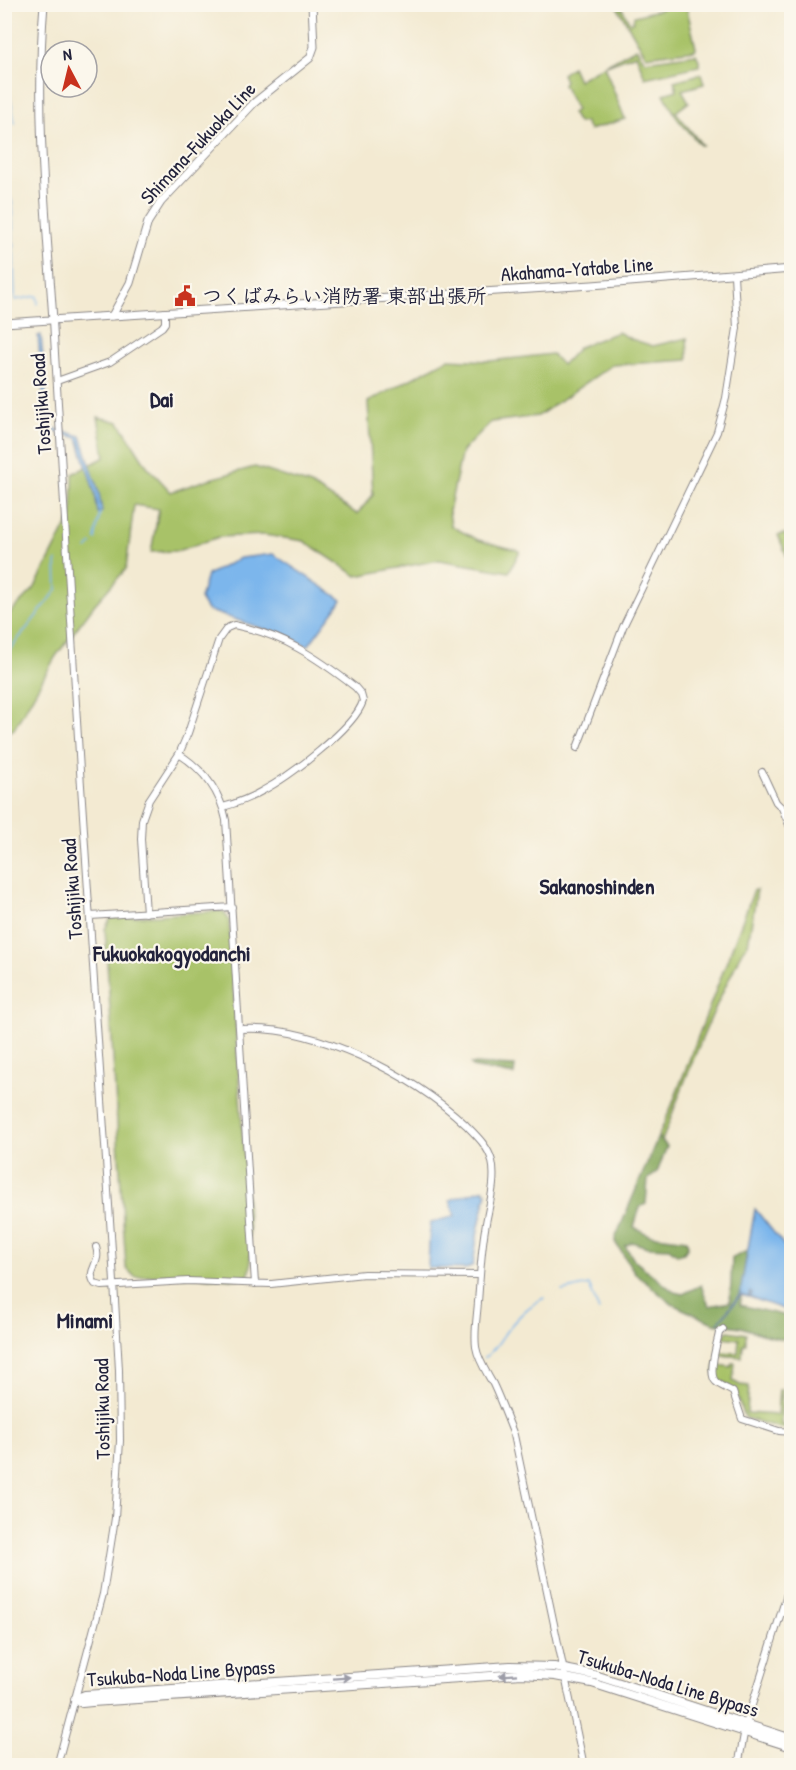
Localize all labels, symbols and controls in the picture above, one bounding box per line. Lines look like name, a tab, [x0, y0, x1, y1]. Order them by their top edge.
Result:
north arrow	[39, 39, 99, 99]
text: N	[62, 43, 73, 66]
street label: Shimana-Fukuoka Line	[134, 76, 261, 210]
street label: Akahama-Yatabe Line	[500, 250, 654, 287]
place label: つくばみらい消防署 東部出張所	[202, 282, 487, 309]
public building icon: つくばみらい消防署 東部出張所	[173, 284, 197, 308]
street label: Toshijiku Road	[24, 353, 57, 455]
district label: Dai	[150, 384, 174, 414]
street label: Toshijiku Road	[55, 838, 88, 940]
district label: Sakanoshinden	[539, 871, 655, 901]
district label: Fukuokakogyodanchi	[92, 938, 251, 969]
district label: Minami	[57, 1305, 113, 1335]
street label: Toshijiku Road	[87, 1358, 116, 1460]
street label: Tsukuba-Noda Line Bypass	[574, 1642, 762, 1723]
street label: Tsukuba-Noda Line Bypass	[86, 1652, 276, 1693]
one-way arrow	[498, 1670, 517, 1680]
one-way arrow	[333, 1673, 352, 1682]

